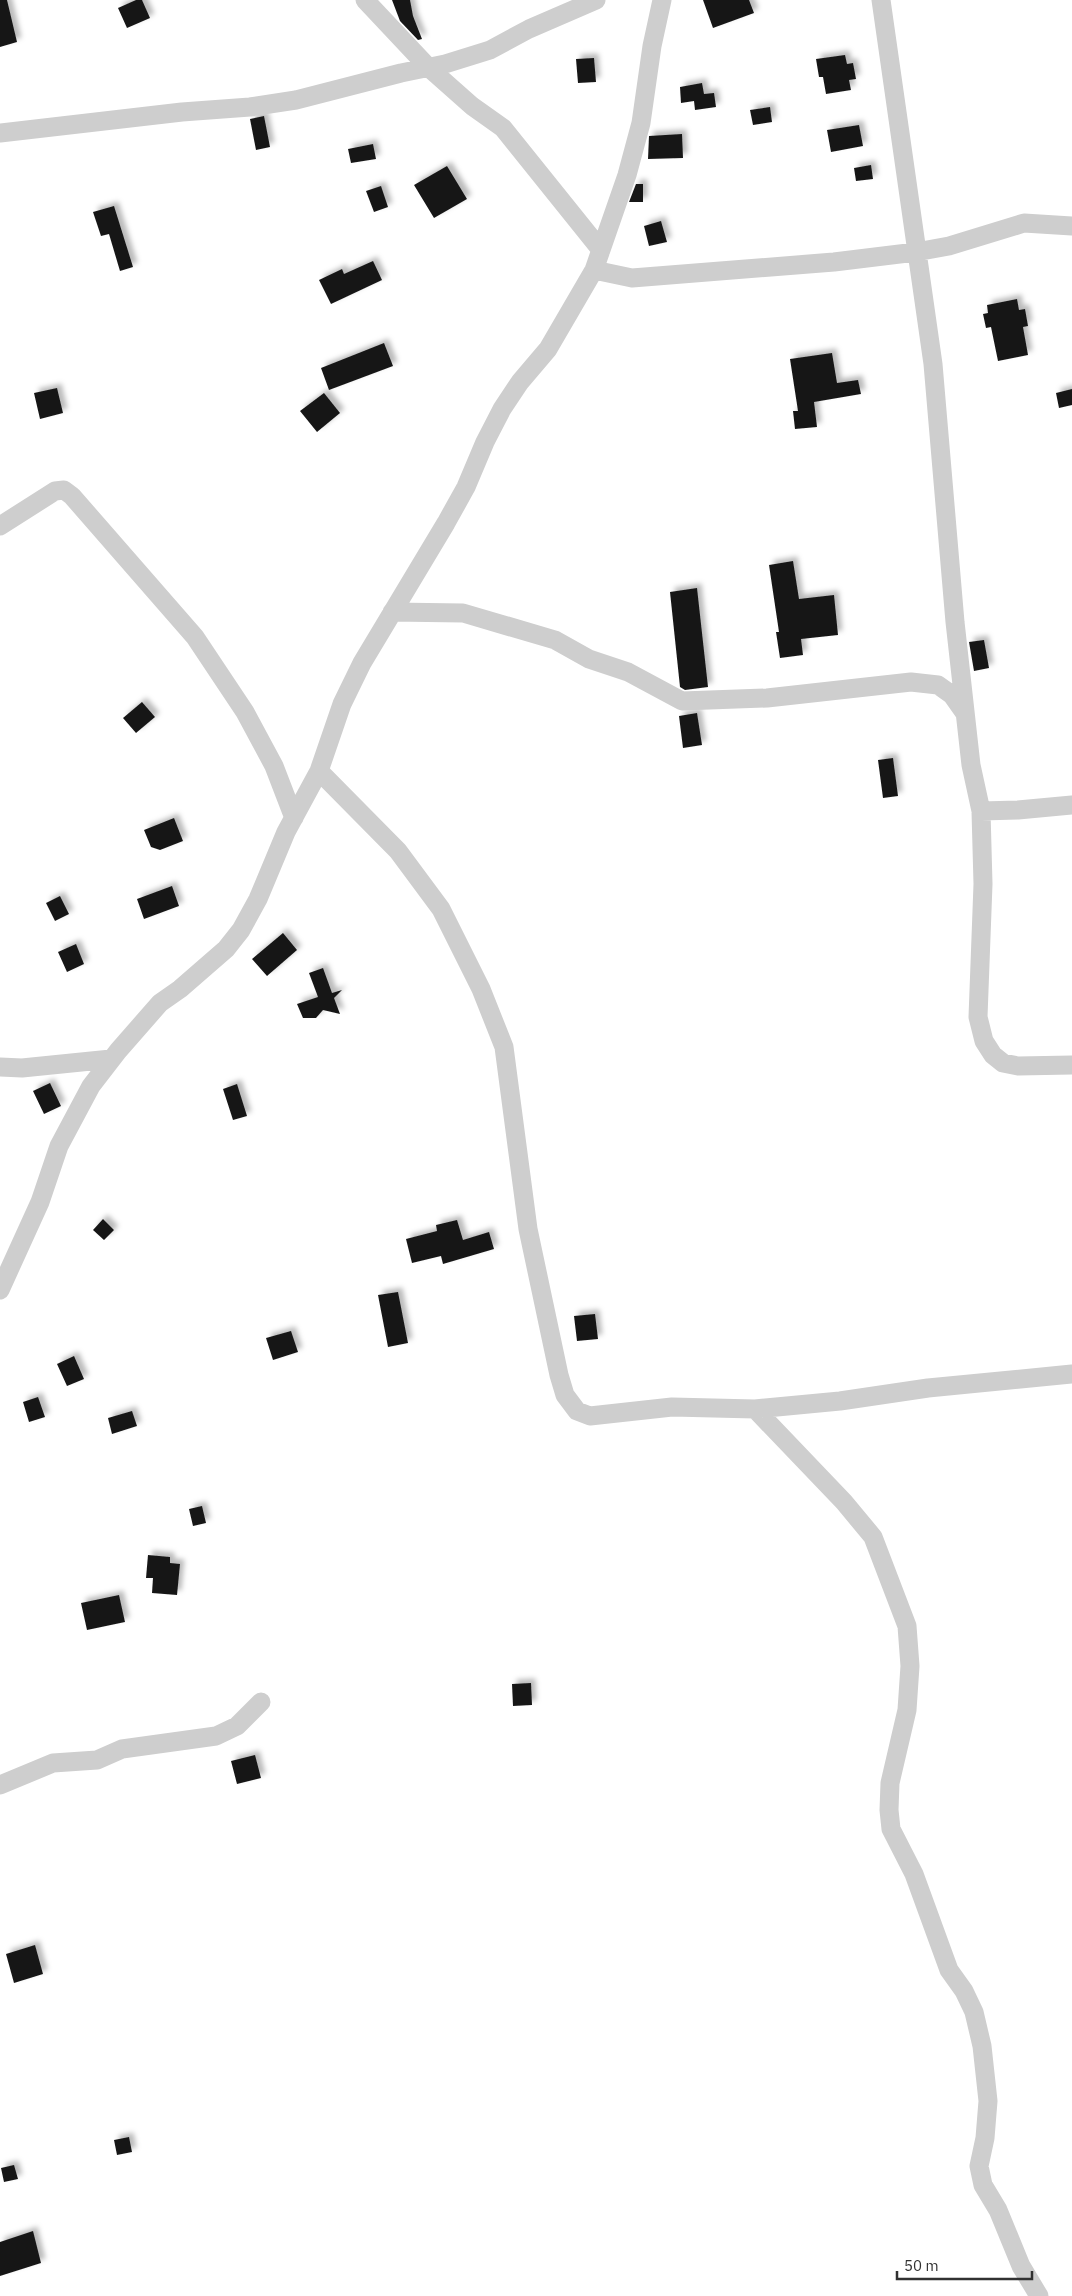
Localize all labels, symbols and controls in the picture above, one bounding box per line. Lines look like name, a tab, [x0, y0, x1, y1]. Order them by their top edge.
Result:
scale bar	[897, 2248, 1032, 2280]
text: 50 m	[904, 2256, 939, 2275]

